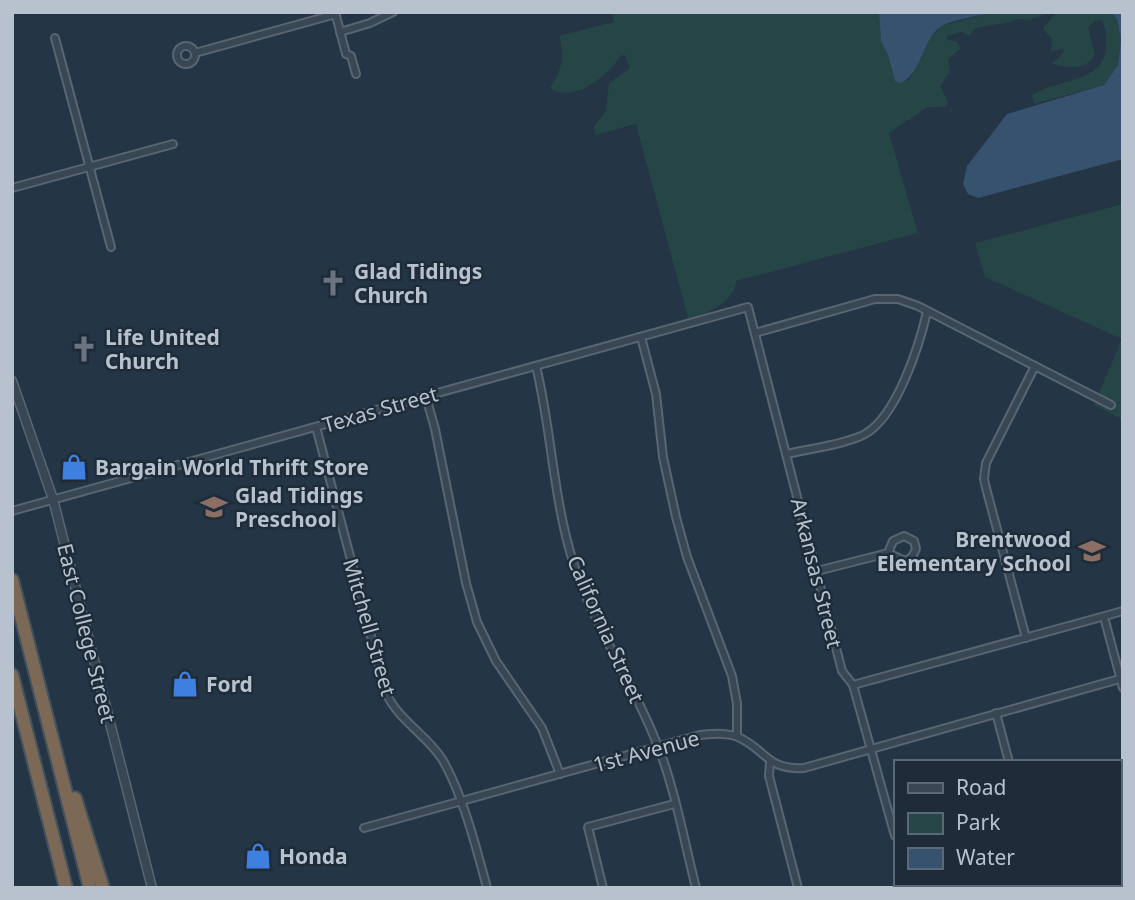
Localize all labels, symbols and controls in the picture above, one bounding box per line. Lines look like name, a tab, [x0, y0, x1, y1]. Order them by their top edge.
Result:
place label: Glad Tidings Church	[354, 257, 482, 309]
church icon: Glad Tidings Church	[318, 268, 348, 298]
place label: Life United Church	[105, 323, 220, 375]
church icon: Life United Church	[69, 334, 99, 364]
street label: Texas Street	[319, 379, 441, 439]
shop icon: Bargain World Thrift Store	[59, 452, 89, 482]
place label: Bargain World Thrift Store	[95, 453, 369, 481]
place label: Glad Tidings Preschool	[235, 481, 363, 533]
school or university icon: Glad Tidings Preschool	[199, 492, 229, 522]
street label: Arkansas Street	[785, 495, 849, 652]
place label: Brentwood Elementary School	[877, 525, 1071, 577]
school or university icon: Brentwood Elementary School	[1077, 536, 1107, 566]
street label: East College Street	[51, 540, 123, 726]
street label: California Street	[561, 551, 651, 708]
street label: Mitchell Street	[337, 555, 403, 699]
shop icon: Ford	[170, 669, 200, 699]
place label: Ford	[206, 670, 253, 698]
street label: 1st Avenue	[590, 723, 702, 779]
legend	[894, 760, 1121, 886]
text: Road	[956, 773, 1006, 801]
text: Park	[956, 808, 1001, 836]
shop icon: Honda	[243, 841, 273, 871]
place label: Honda	[279, 842, 348, 870]
text: Water	[956, 843, 1015, 871]

